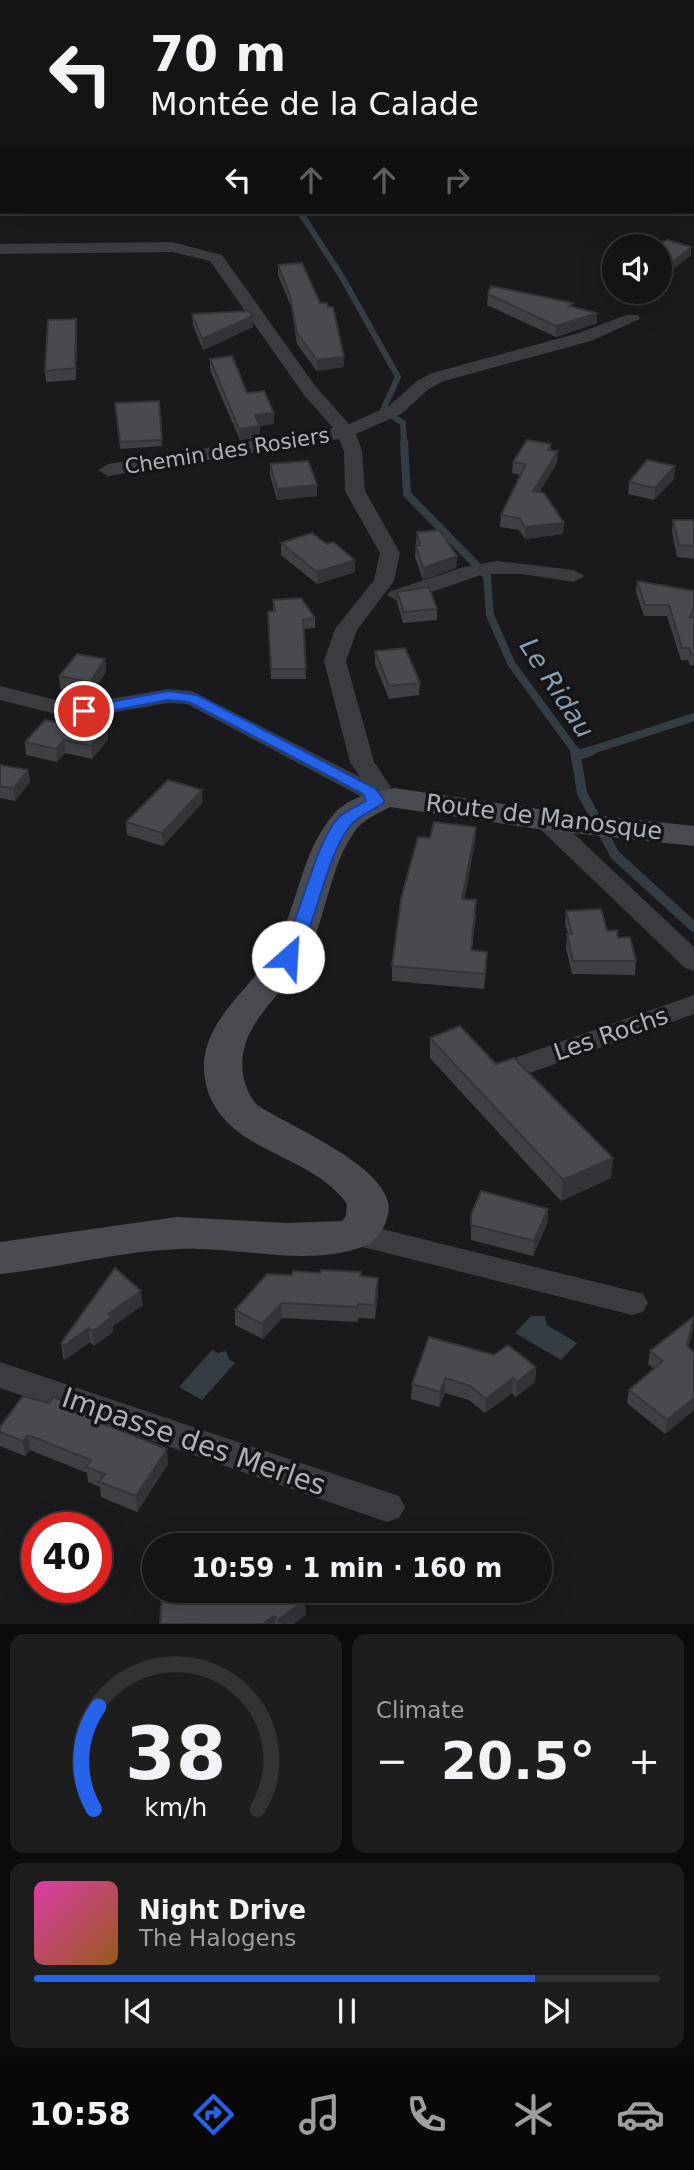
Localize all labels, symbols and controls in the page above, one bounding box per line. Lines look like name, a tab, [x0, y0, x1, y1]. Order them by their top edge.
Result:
text: 70 m	[150, 26, 286, 83]
icon: left	[35, 28, 126, 119]
text: Montée de la Calade	[150, 85, 479, 123]
icon: left	[219, 161, 257, 199]
icon: ahead	[292, 161, 330, 199]
icon: ahead	[365, 161, 403, 199]
icon: right	[438, 161, 476, 199]
map controls	[602, 234, 672, 304]
button: sound	[602, 234, 672, 304]
street label: Chemin des Rosiers	[123, 423, 331, 479]
water label: Le Ridau	[514, 632, 600, 744]
pin	[54, 681, 114, 741]
icon: arrive	[65, 692, 103, 730]
street label: Route de Manosque	[424, 789, 664, 845]
position arrow	[251, 920, 325, 994]
street label: Les Rochs	[550, 1001, 672, 1067]
street label: Impasse des Merles	[58, 1381, 330, 1502]
speed limit sign: 40	[21, 1512, 112, 1603]
text: 10:59 · 1 min · 160 m	[192, 1553, 502, 1583]
text: Climate	[376, 1697, 465, 1723]
text: 38	[125, 1712, 227, 1797]
text: 20.5°	[441, 1731, 595, 1791]
text: −	[376, 1739, 408, 1783]
text: +	[628, 1739, 660, 1783]
text: km/h	[144, 1793, 208, 1822]
text: Night Drive	[139, 1895, 306, 1925]
text: The Halogens	[139, 1925, 296, 1951]
icon: previous	[119, 1992, 157, 2030]
icon: pause	[328, 1992, 366, 2030]
icon: next	[537, 1992, 575, 2030]
icon: directions	[189, 2090, 238, 2139]
icon: music	[295, 2090, 344, 2139]
icon: phone	[402, 2090, 451, 2139]
icon: climate	[509, 2090, 558, 2139]
icon: car	[616, 2090, 665, 2139]
text: 10:58	[29, 2095, 131, 2133]

